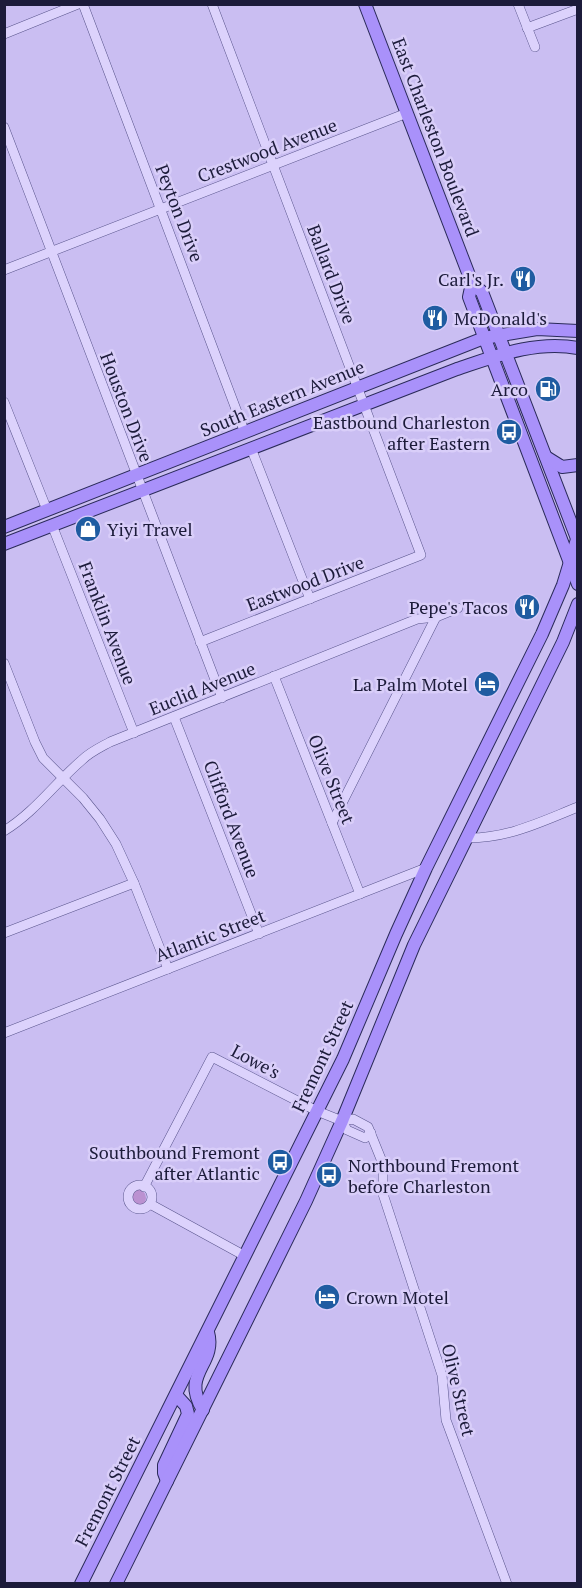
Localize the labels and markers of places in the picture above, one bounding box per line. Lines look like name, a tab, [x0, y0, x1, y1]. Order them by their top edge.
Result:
restaurant icon: Carl's Jr.	[508, 264, 538, 294]
place label: Carl's Jr.	[438, 267, 504, 291]
restaurant icon: McDonald's	[420, 303, 450, 333]
place label: McDonald's	[454, 306, 547, 330]
fuel station icon: Arco	[533, 374, 563, 404]
place label: Arco	[491, 377, 528, 401]
place label: Eastbound Charleston after Eastern	[313, 410, 490, 455]
bus stop icon: Eastbound Charleston after Eastern	[494, 417, 524, 447]
shop icon: Yiyi Travel	[73, 514, 103, 544]
place label: Yiyi Travel	[107, 517, 193, 541]
restaurant icon: Pepe's Tacos	[512, 592, 542, 622]
place label: Pepe's Tacos	[409, 595, 508, 619]
hotel icon: La Palm Motel	[472, 669, 502, 699]
place label: La Palm Motel	[353, 672, 468, 696]
place label: Southbound Fremont after Atlantic	[89, 1140, 260, 1185]
bus stop icon: Southbound Fremont after Atlantic	[265, 1147, 295, 1177]
place label: Northbound Fremont before Charleston	[348, 1153, 519, 1198]
bus stop icon: Northbound Fremont before Charleston	[314, 1160, 344, 1190]
hotel icon: Crown Motel	[312, 1282, 342, 1312]
place label: Crown Motel	[346, 1285, 449, 1309]

